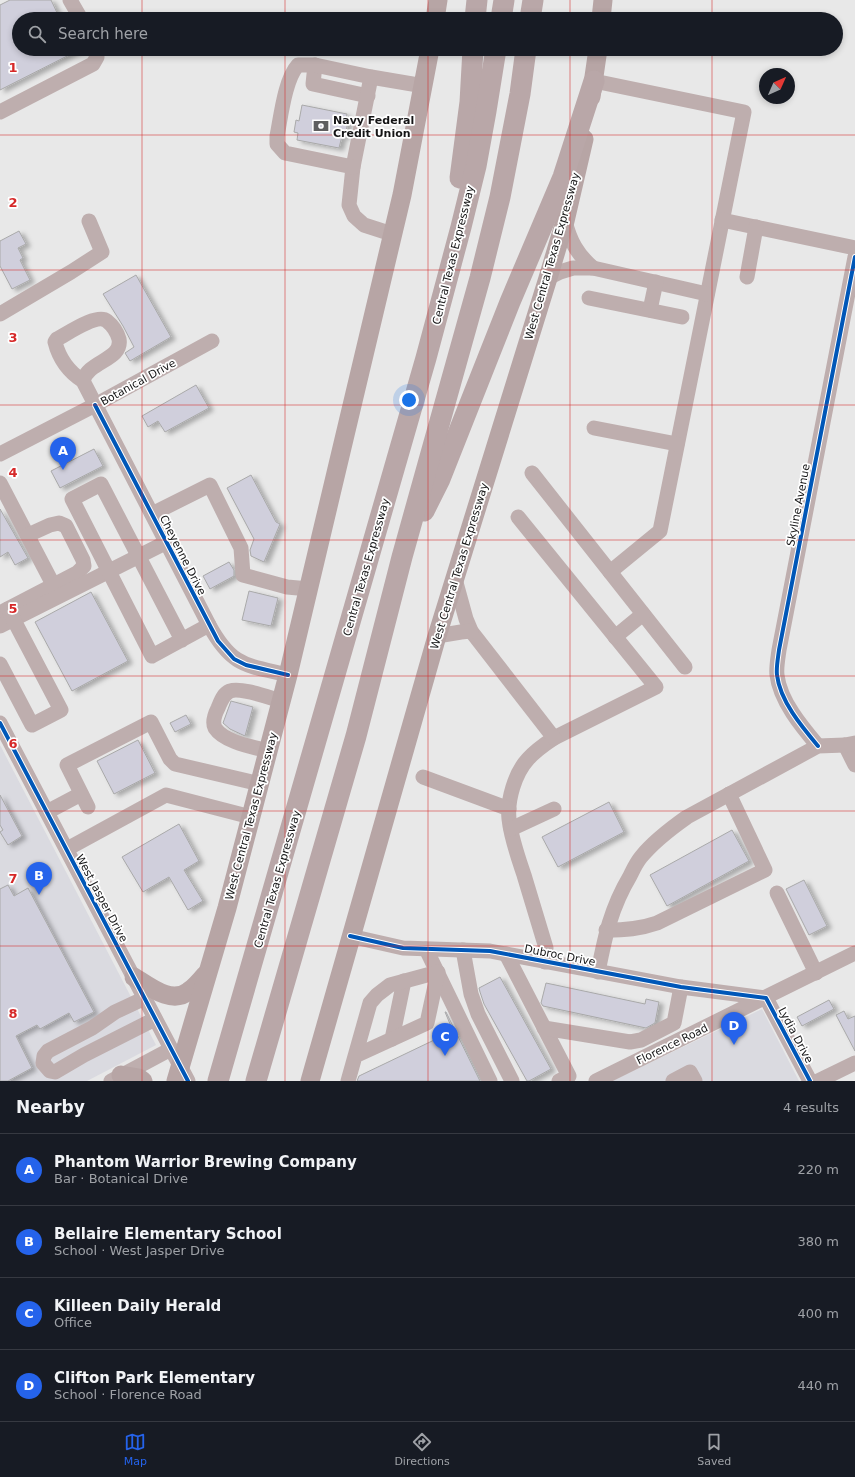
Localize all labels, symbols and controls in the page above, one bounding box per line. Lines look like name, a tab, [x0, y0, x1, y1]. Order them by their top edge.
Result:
search box	[12, 12, 843, 56]
icon: search	[26, 23, 48, 45]
text: Search here	[58, 25, 148, 43]
text: 1	[8, 60, 18, 75]
north arrow	[759, 68, 795, 104]
place label: Navy Federal Credit Union	[333, 114, 414, 140]
bank icon: Navy Federal Credit Union	[312, 117, 330, 135]
street label: West Central Texas Expressway	[522, 171, 583, 341]
street label: Central Texas Expressway	[430, 184, 477, 326]
text: 2	[8, 195, 18, 210]
text: 3	[8, 330, 18, 345]
street label: Botanical Drive	[98, 356, 178, 408]
your location	[399, 390, 419, 410]
pin: A	[50, 437, 76, 470]
street label: Skyline Avenue	[784, 463, 813, 547]
text: 4	[8, 465, 18, 480]
street label: West Central Texas Expressway	[428, 481, 491, 651]
street label: Central Texas Expressway	[341, 496, 393, 637]
street label: Cheyenne Drive	[157, 513, 208, 598]
text: 5	[8, 601, 18, 616]
street label: West Central Texas Expressway	[222, 731, 280, 901]
text: 6	[8, 736, 18, 751]
street label: Central Texas Expressway	[251, 809, 303, 949]
street label: West Jasper Drive	[73, 852, 130, 944]
pin: B	[26, 862, 52, 895]
text: 7	[8, 871, 18, 886]
street label: Dubroc Drive	[523, 942, 597, 969]
street label: Lydia Drive	[775, 1005, 816, 1066]
text: 8	[8, 1006, 18, 1021]
pin: D	[721, 1012, 747, 1045]
street label: Florence Road	[634, 1021, 710, 1067]
pin: C	[432, 1023, 458, 1056]
text: Nearby	[16, 1097, 85, 1117]
text: 4 results	[783, 1100, 839, 1115]
text: Phantom Warrior Brewing Company	[54, 1153, 357, 1171]
text: A	[24, 1162, 34, 1177]
text: 220 m	[797, 1162, 839, 1177]
text: Bar · Botanical Drive	[54, 1171, 188, 1186]
text: Bellaire Elementary School	[54, 1225, 282, 1243]
text: B	[24, 1234, 34, 1249]
text: 380 m	[797, 1234, 839, 1249]
text: School · West Jasper Drive	[54, 1243, 225, 1258]
text: Killeen Daily Herald	[54, 1297, 221, 1315]
text: C	[24, 1306, 34, 1321]
text: 400 m	[797, 1306, 839, 1321]
text: Office	[54, 1315, 92, 1330]
text: Clifton Park Elementary	[54, 1369, 255, 1387]
text: D	[24, 1378, 34, 1393]
text: 440 m	[797, 1378, 839, 1393]
text: School · Florence Road	[54, 1387, 202, 1402]
tab: Map	[124, 1431, 147, 1468]
tab: Directions	[394, 1431, 450, 1468]
tab: Saved	[697, 1431, 731, 1468]

